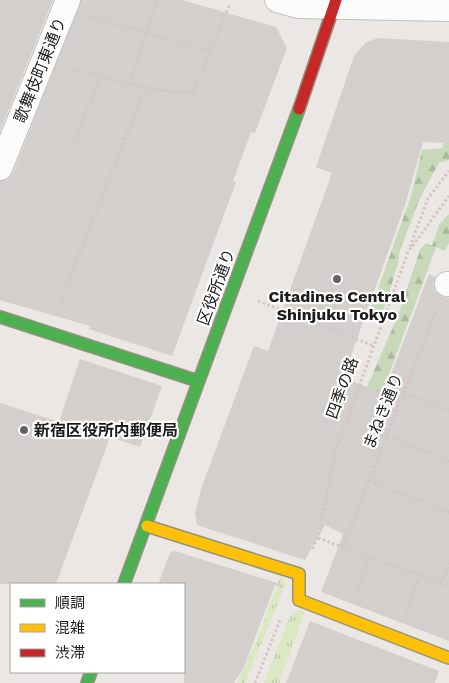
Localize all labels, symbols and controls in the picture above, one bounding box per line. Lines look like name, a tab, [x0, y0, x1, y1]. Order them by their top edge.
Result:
street label: 歌舞伎町東通り	[10, 15, 70, 125]
street label: 区役所通り	[193, 246, 239, 328]
marker: Citadines Central Shinjuku Tokyo	[331, 273, 343, 285]
place label: Citadines Central Shinjuku Tokyo	[268, 287, 406, 324]
street label: 四季の路	[322, 355, 362, 421]
street label: まねき通り	[359, 370, 407, 452]
place label: 新宿区役所内郵便局	[34, 421, 178, 440]
marker: 新宿区役所内郵便局	[18, 424, 30, 436]
legend	[10, 583, 185, 673]
text: 順調	[55, 594, 85, 612]
text: 混雑	[55, 619, 85, 637]
text: 渋滞	[55, 644, 85, 662]

